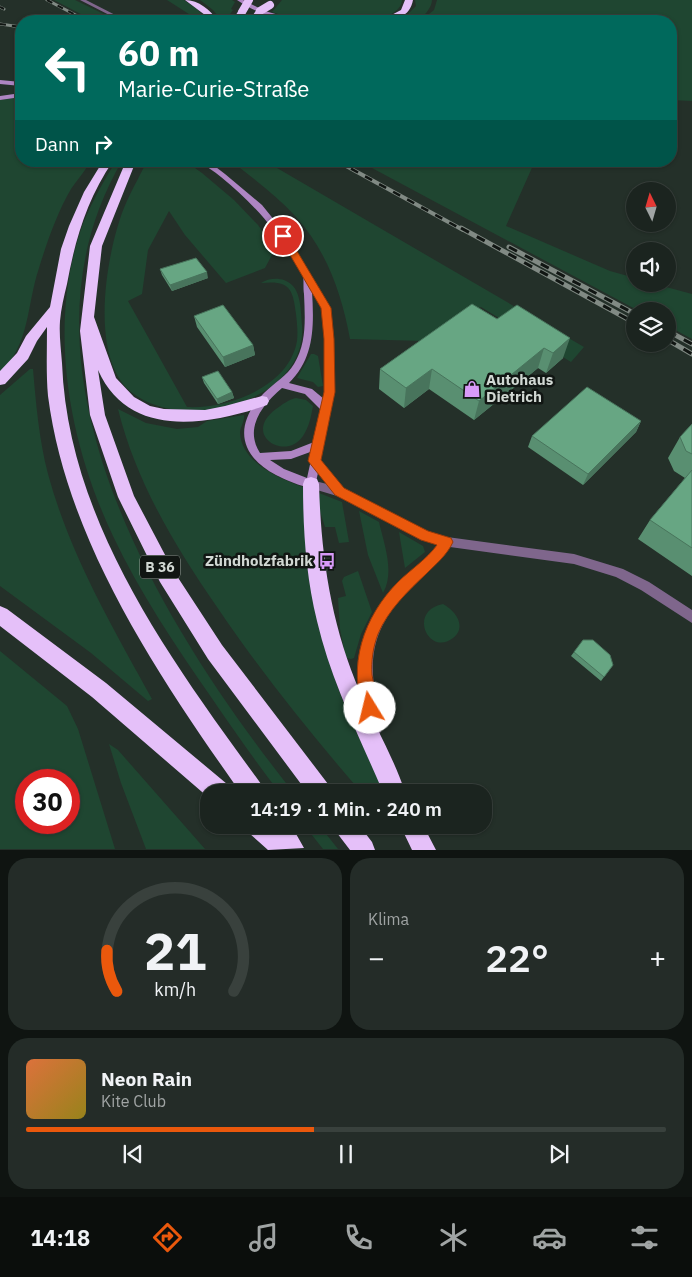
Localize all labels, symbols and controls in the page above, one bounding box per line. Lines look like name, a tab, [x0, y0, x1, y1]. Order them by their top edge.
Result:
text: 60 m	[118, 30, 200, 76]
icon: left	[35, 35, 100, 100]
text: Marie-Curie-Straße	[118, 74, 309, 103]
icon: right	[89, 130, 117, 158]
text: Dann	[35, 132, 79, 156]
north arrow	[626, 182, 676, 232]
map controls	[626, 182, 676, 352]
pin	[262, 215, 304, 257]
icon: arrive	[269, 222, 297, 250]
button: sound	[626, 242, 676, 292]
button: layers	[626, 302, 676, 352]
place label: Autohaus Dietrich	[486, 370, 554, 406]
shop icon: Autohaus Dietrich	[462, 379, 482, 399]
place label: Zündholzfabrik	[205, 551, 313, 570]
bus stop icon: Zündholzfabrik	[317, 551, 337, 571]
road number: B 36	[140, 556, 180, 578]
position arrow	[343, 681, 395, 733]
speed limit sign: 30	[15, 769, 80, 834]
text: 14:19 · 1 Min. · 240 m	[250, 797, 442, 821]
text: Klima	[368, 909, 409, 929]
text: 21	[144, 917, 206, 984]
text: 22°	[485, 933, 549, 982]
text: −	[368, 939, 385, 976]
text: +	[649, 939, 666, 976]
text: km/h	[154, 978, 196, 1001]
text: Neon Rain	[101, 1067, 192, 1091]
text: Kite Club	[101, 1091, 166, 1111]
icon: previous	[119, 1140, 147, 1168]
icon: pause	[332, 1140, 360, 1168]
icon: next	[545, 1140, 573, 1168]
icon: directions	[150, 1220, 185, 1255]
icon: music	[246, 1220, 281, 1255]
icon: phone	[341, 1220, 376, 1255]
icon: climate	[436, 1220, 471, 1255]
icon: car	[532, 1220, 567, 1255]
icon: filters	[627, 1220, 662, 1255]
text: 14:18	[30, 1223, 90, 1252]

